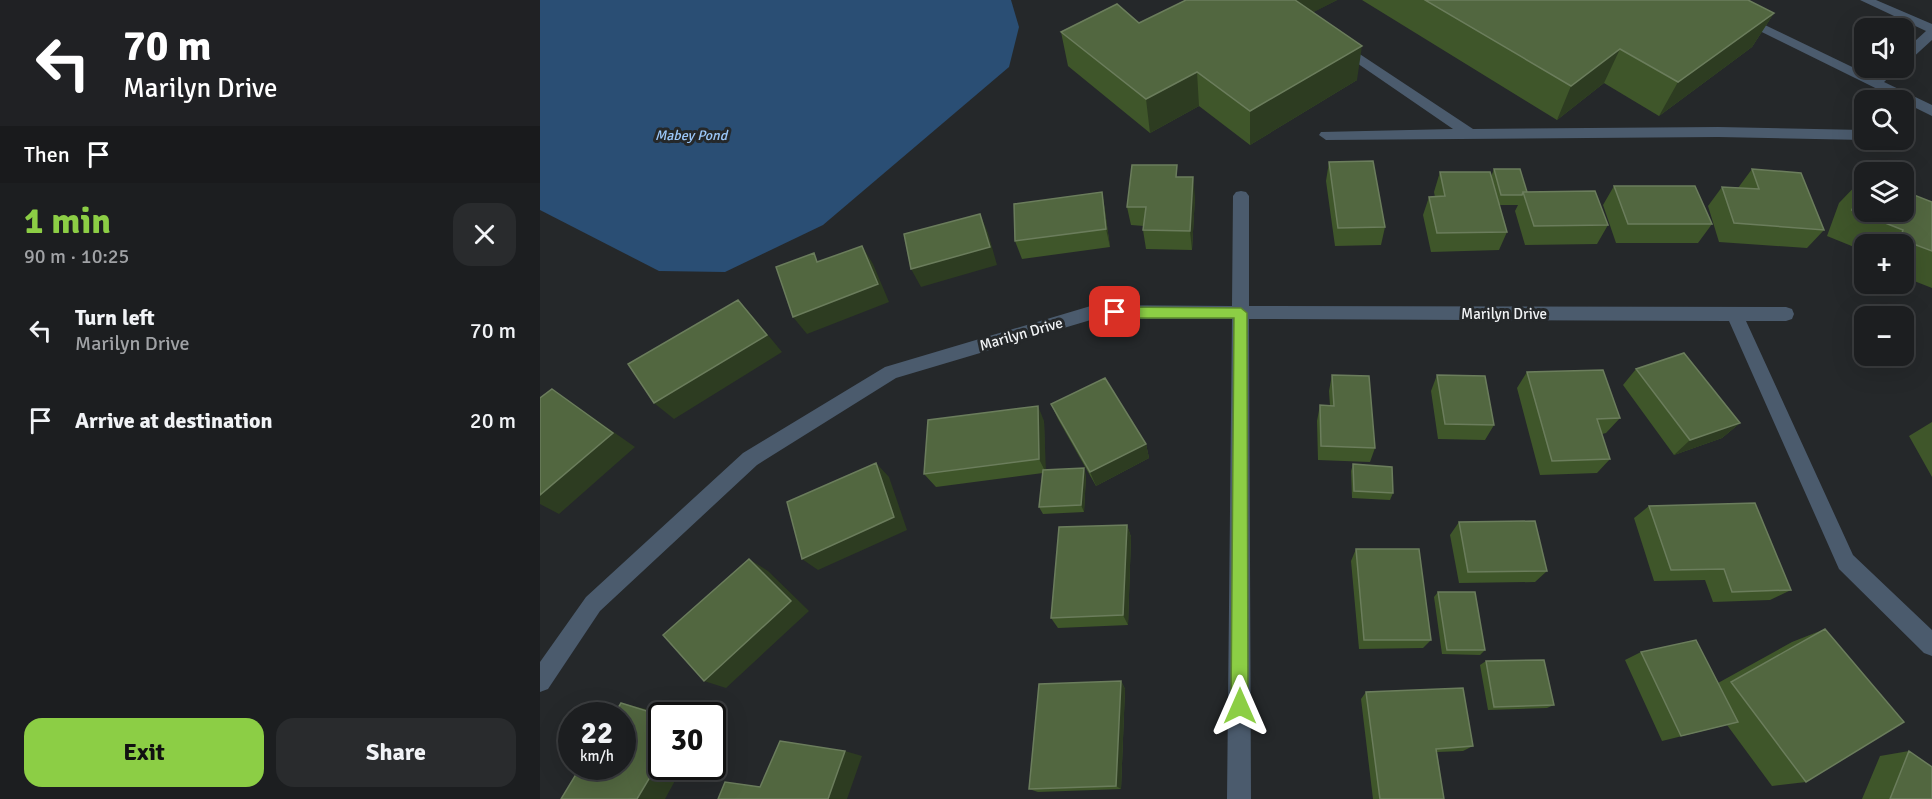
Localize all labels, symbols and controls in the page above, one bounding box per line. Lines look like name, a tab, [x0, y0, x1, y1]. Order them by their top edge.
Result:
map controls	[1854, 18, 1914, 366]
button: sound	[1854, 18, 1914, 78]
text: 70 m	[123, 21, 212, 72]
icon: left	[24, 24, 102, 102]
text: Marilyn Drive	[123, 72, 278, 105]
button: search	[1854, 90, 1914, 150]
water label: Mabey Pond	[655, 127, 729, 144]
icon: arrive	[82, 138, 115, 171]
text: Then	[24, 141, 70, 168]
button: layers	[1854, 162, 1914, 222]
text: 1 min	[24, 199, 111, 244]
button: close	[453, 203, 516, 266]
button: +	[1854, 234, 1914, 294]
text: 90 m · 10:25	[24, 244, 129, 269]
pin	[1089, 286, 1140, 337]
icon: arrive	[1098, 295, 1131, 328]
text: Turn left	[75, 304, 155, 331]
street label: Marilyn Drive	[1461, 305, 1547, 323]
button: −	[1854, 306, 1914, 366]
icon: left	[24, 314, 57, 347]
street label: Marilyn Drive	[977, 314, 1065, 354]
text: 70 m	[470, 317, 516, 344]
text: Marilyn Drive	[75, 331, 189, 356]
icon: arrive	[24, 404, 57, 437]
text: Arrive at destination	[75, 407, 272, 434]
text: 20 m	[470, 407, 516, 434]
position arrow	[1208, 674, 1272, 738]
speed limit sign: 30	[648, 702, 726, 780]
text: 22	[581, 715, 613, 752]
button: Exit	[24, 718, 264, 787]
button: Share	[276, 718, 516, 787]
text: km/h	[580, 747, 614, 765]

